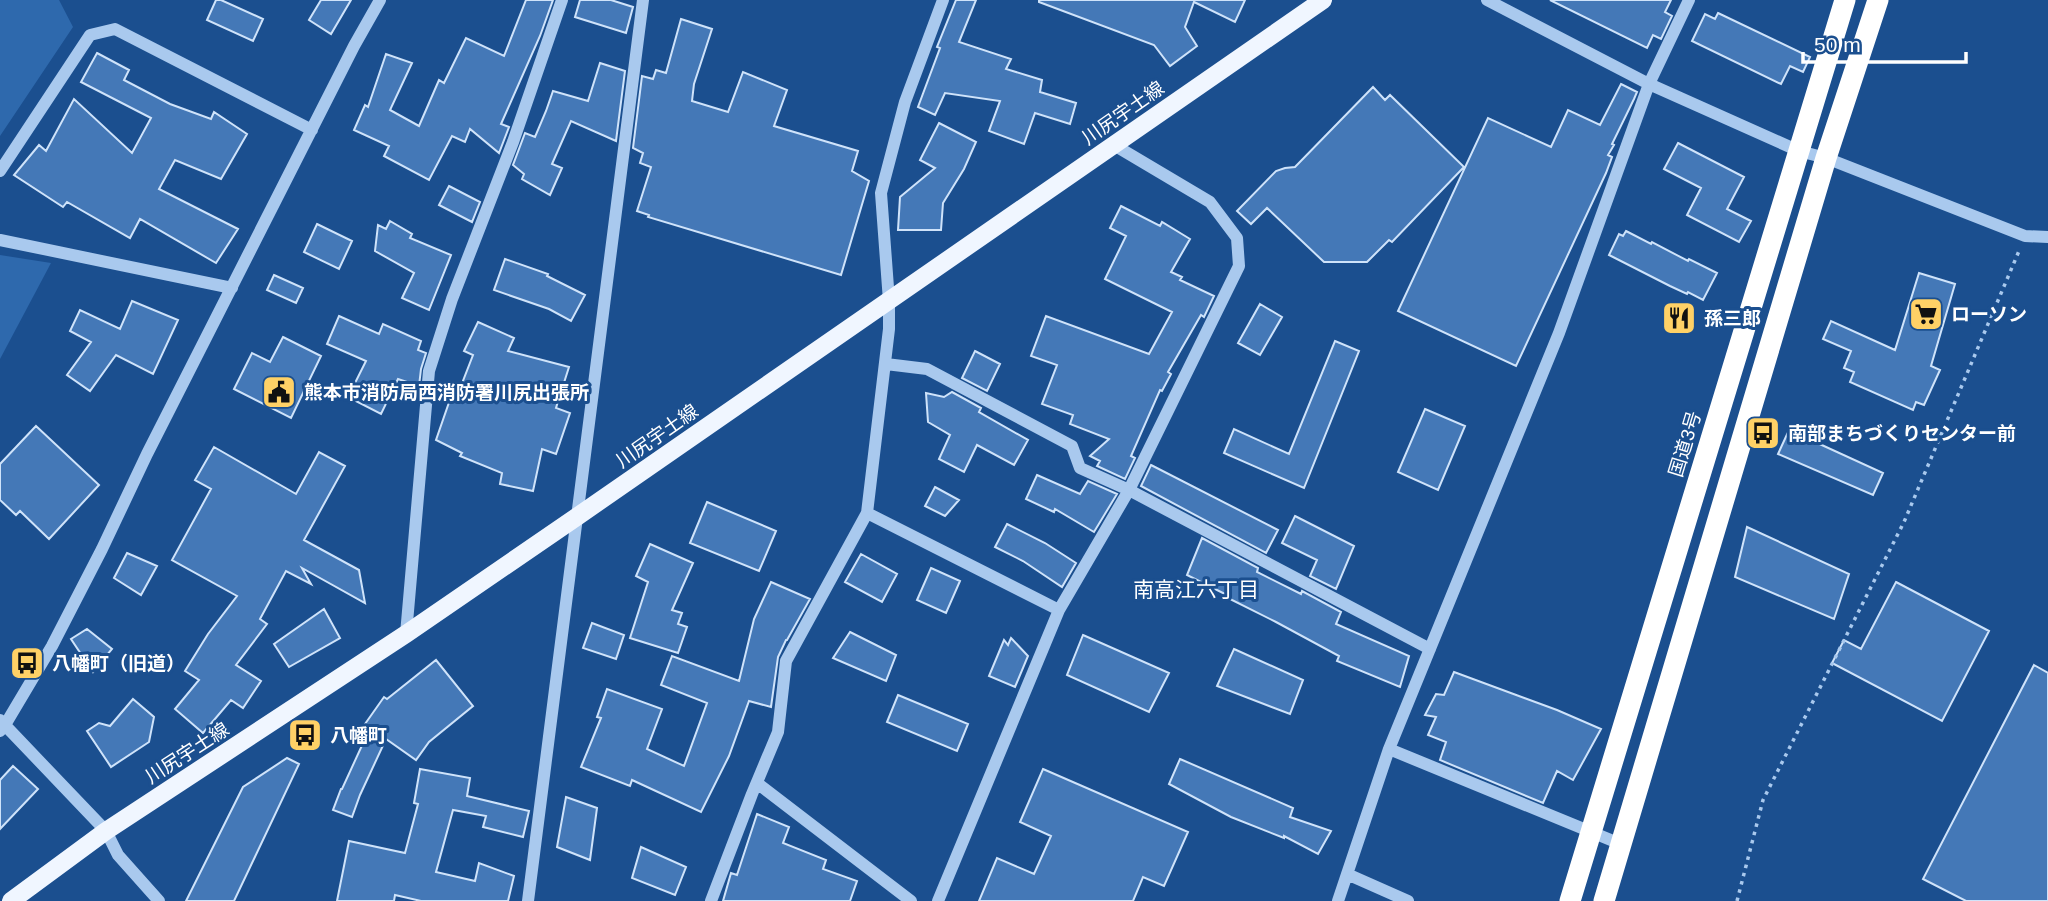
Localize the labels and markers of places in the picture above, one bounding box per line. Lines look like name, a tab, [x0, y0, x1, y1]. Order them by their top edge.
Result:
supermarket icon: ローソン	[1907, 295, 1945, 333]
restaurant icon: 孫三郎	[1660, 299, 1698, 337]
place label: ローソン	[1951, 304, 2027, 325]
place label: 孫三郎	[1704, 308, 1761, 329]
public building icon: 熊本市消防局西消防署川尻出張所	[260, 373, 298, 411]
place label: 熊本市消防局西消防署川尻出張所	[304, 382, 589, 403]
bus stop icon: 南部まちづくりセンター前	[1744, 414, 1782, 452]
place label: 南部まちづくりセンター前	[1788, 423, 2016, 444]
bus stop icon: 八幡町（旧道）	[8, 644, 46, 682]
place label: 八幡町（旧道）	[52, 653, 185, 674]
bus stop icon: 八幡町	[286, 716, 324, 754]
place label: 八幡町	[330, 725, 387, 746]

